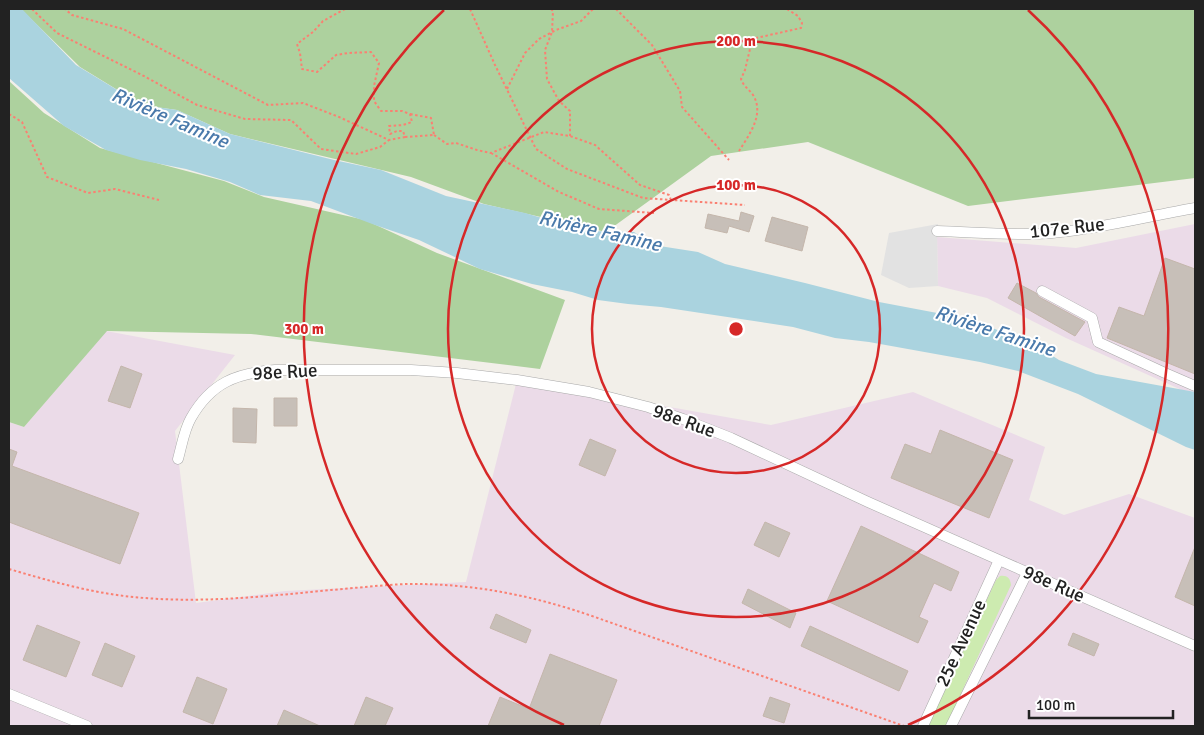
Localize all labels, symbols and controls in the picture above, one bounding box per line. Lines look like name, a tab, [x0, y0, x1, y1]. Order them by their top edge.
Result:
text: 200 m	[716, 32, 756, 50]
water label: Rivière Famine	[108, 82, 233, 154]
text: 100 m	[716, 176, 756, 194]
water label: Rivière Famine	[536, 205, 665, 257]
street label: 107e Rue	[1028, 212, 1106, 244]
water label: Rivière Famine	[932, 300, 1059, 363]
text: 300 m	[284, 320, 324, 338]
centre of rings	[727, 320, 745, 338]
street label: 98e Rue	[252, 358, 318, 386]
street label: 98e Rue	[649, 399, 719, 443]
street label: 98e Rue	[1019, 560, 1089, 608]
street label: 25e Avenue	[930, 595, 992, 691]
scale bar	[1029, 688, 1173, 720]
text: 100 m	[1036, 696, 1076, 714]

